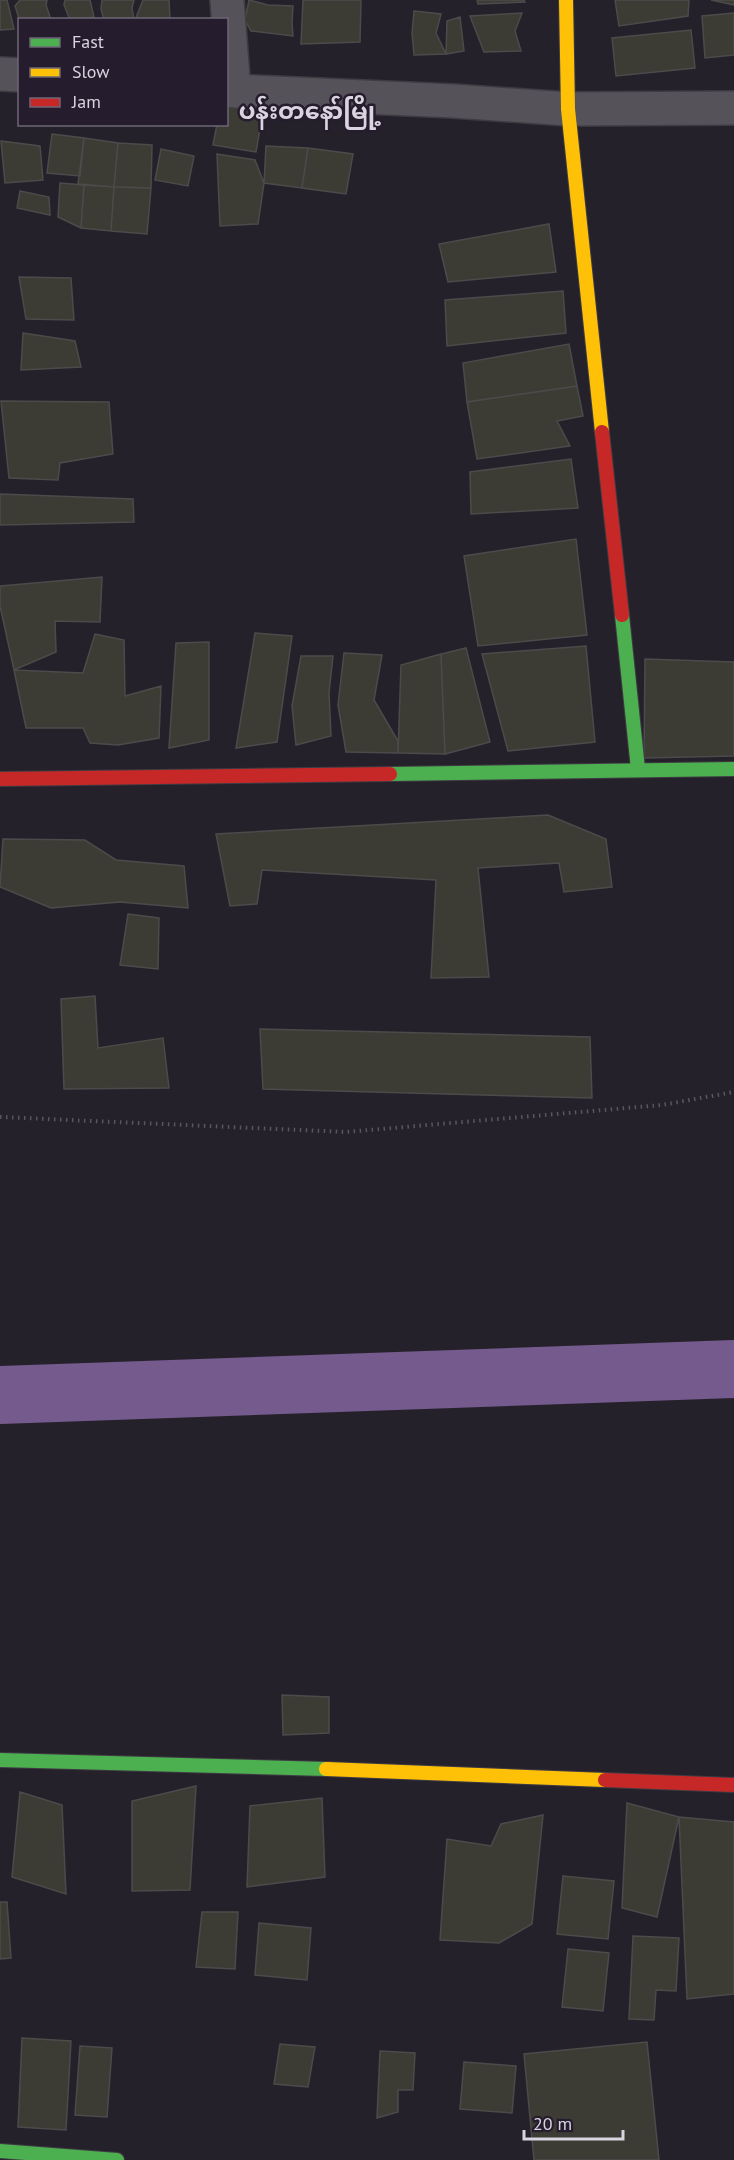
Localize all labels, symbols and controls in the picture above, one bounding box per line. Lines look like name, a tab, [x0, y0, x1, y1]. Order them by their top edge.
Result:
legend	[18, 18, 228, 126]
text: Fast	[72, 30, 104, 53]
text: Slow	[72, 60, 110, 83]
text: Jam	[71, 90, 101, 113]
district label: ပန်းတနော်မြို့	[239, 95, 382, 130]
scale bar	[524, 2103, 623, 2141]
text: 20 m	[533, 2112, 572, 2135]

